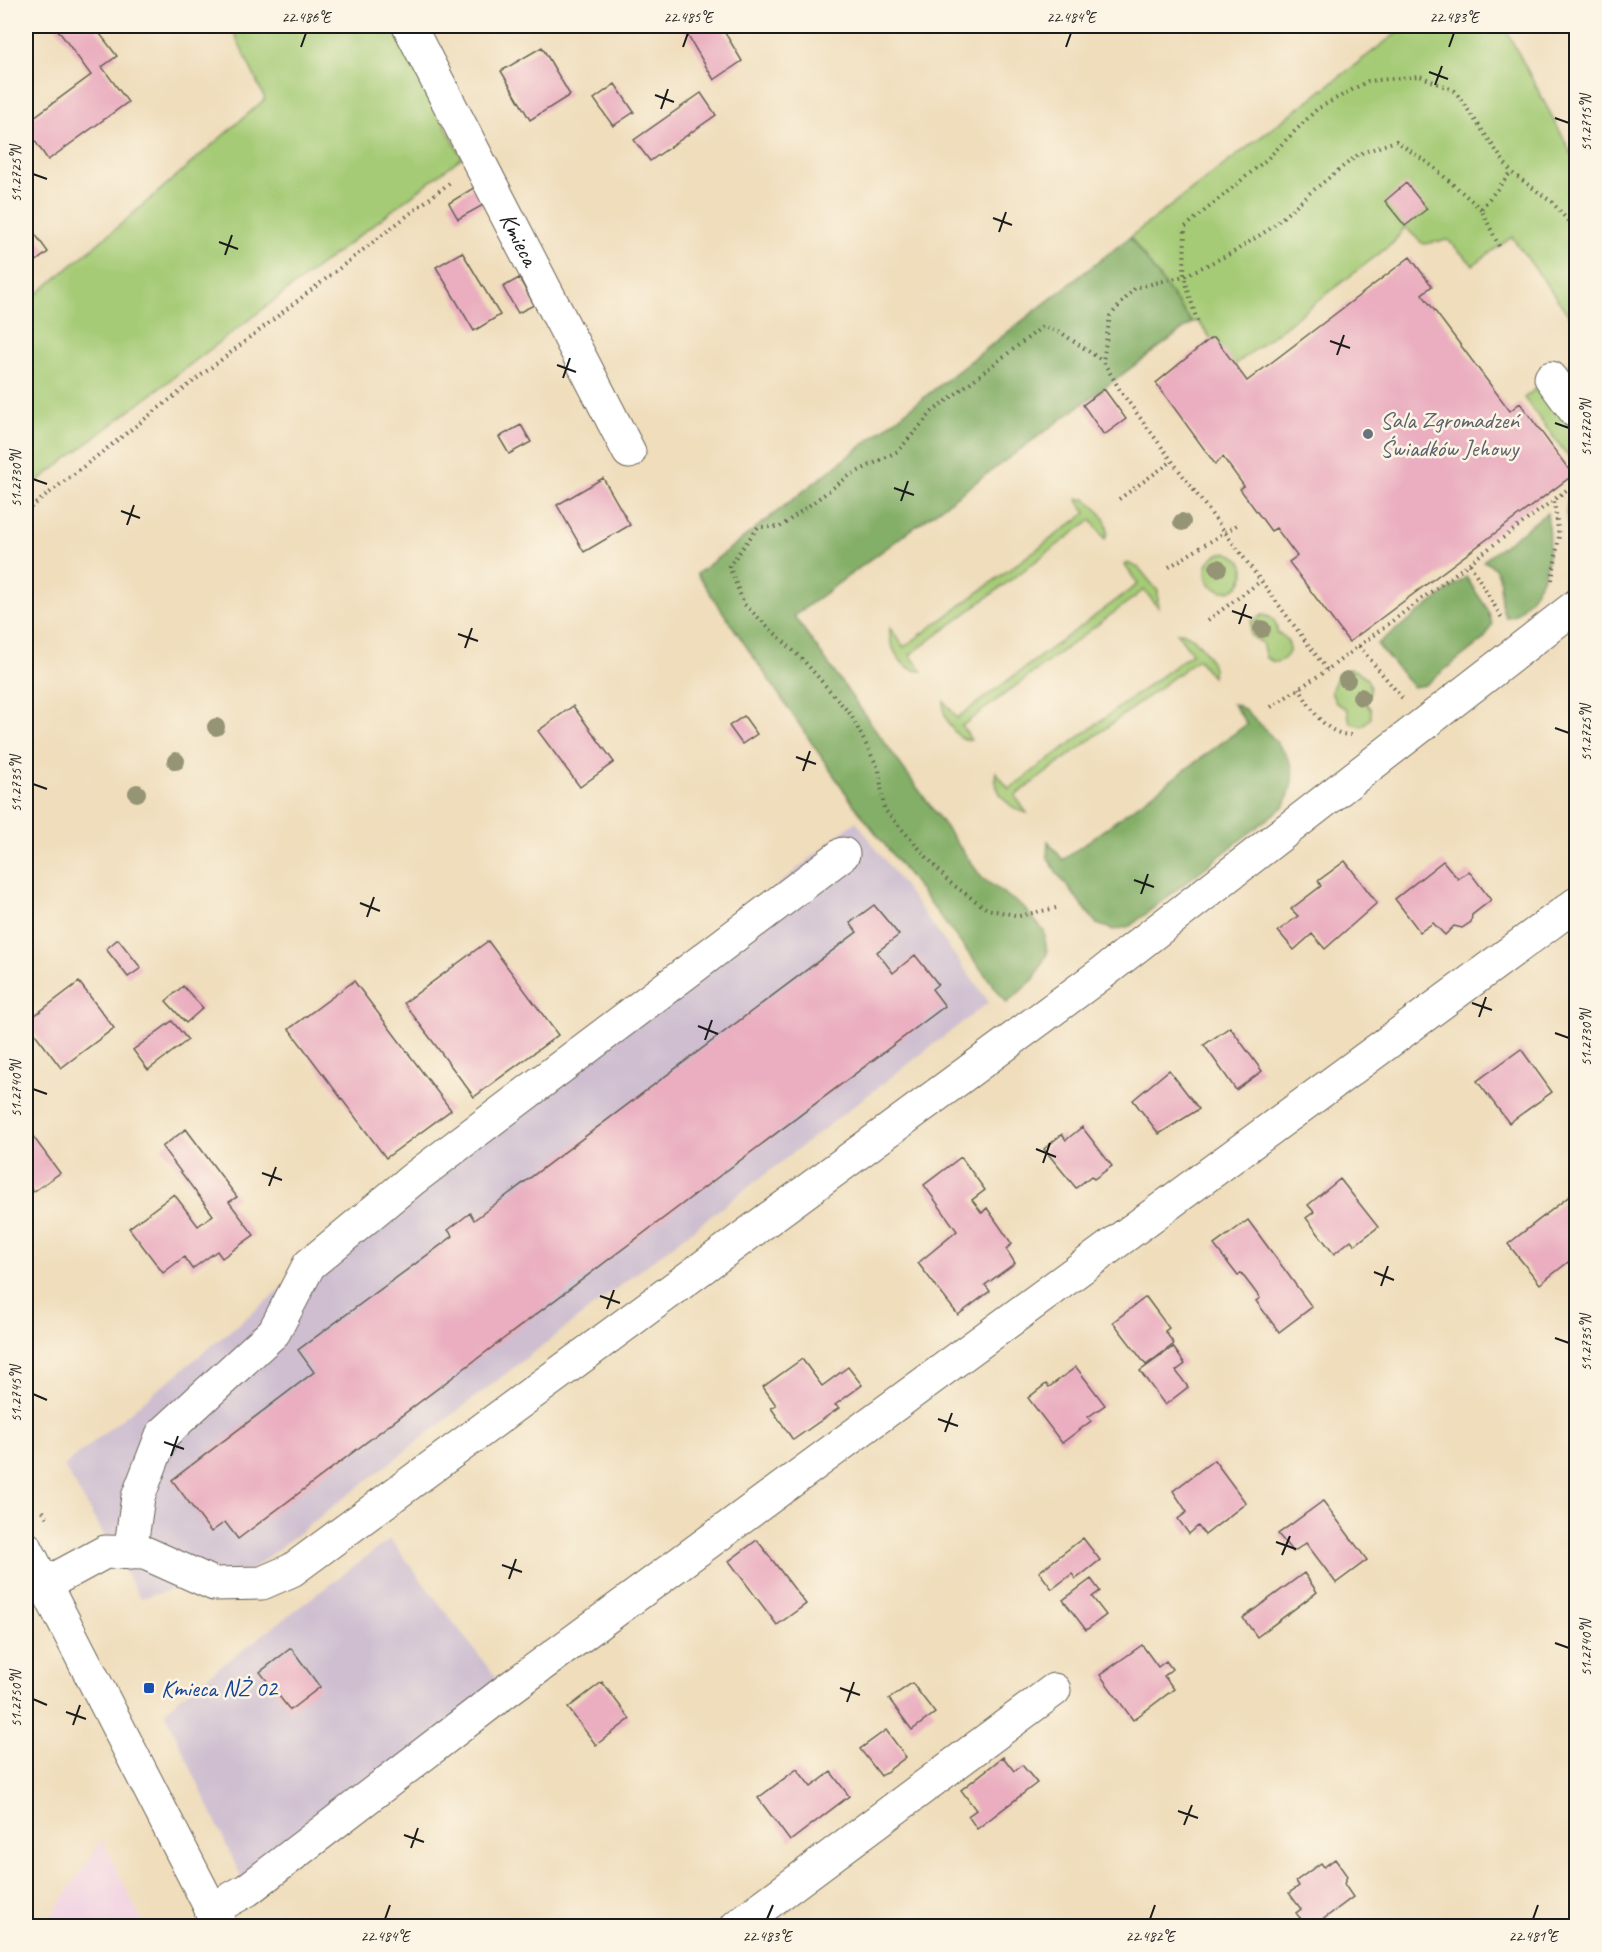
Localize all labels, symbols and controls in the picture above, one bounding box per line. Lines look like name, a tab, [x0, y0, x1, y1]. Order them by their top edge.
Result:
text: 22.486°E	[282, 8, 333, 27]
text: 22.485°E	[664, 8, 715, 27]
text: 22.484°E	[1047, 8, 1098, 27]
text: 22.483°E	[1430, 8, 1481, 27]
text: 51.2715°N	[1577, 92, 1596, 151]
text: 51.2725°N	[7, 143, 26, 202]
street label: Kmieca	[493, 207, 546, 273]
text: 51.2720°N	[1577, 397, 1596, 456]
place label: Sala Zgromadzeń Świadków Jehowy	[1380, 405, 1521, 463]
marker: Sala Zgromadzeń Świadków Jehowy	[1361, 427, 1375, 441]
text: 51.2730°N	[7, 448, 26, 507]
text: 51.2725°N	[1577, 702, 1596, 761]
text: 51.2735°N	[7, 753, 26, 812]
text: 51.2730°N	[1577, 1007, 1596, 1066]
text: 51.2740°N	[7, 1058, 26, 1117]
text: 51.2735°N	[1577, 1312, 1596, 1371]
text: 51.2745°N	[7, 1363, 26, 1422]
text: 51.2740°N	[1577, 1617, 1596, 1676]
text: 51.2750°N	[7, 1668, 26, 1727]
place label: Kmieca NŻ 02	[161, 1673, 279, 1703]
marker: Kmieca NŻ 02	[142, 1681, 156, 1695]
text: 22.484°E	[361, 1927, 412, 1946]
text: 22.483°E	[743, 1927, 794, 1946]
text: 22.482°E	[1126, 1927, 1177, 1946]
text: 22.481°E	[1509, 1927, 1560, 1946]

